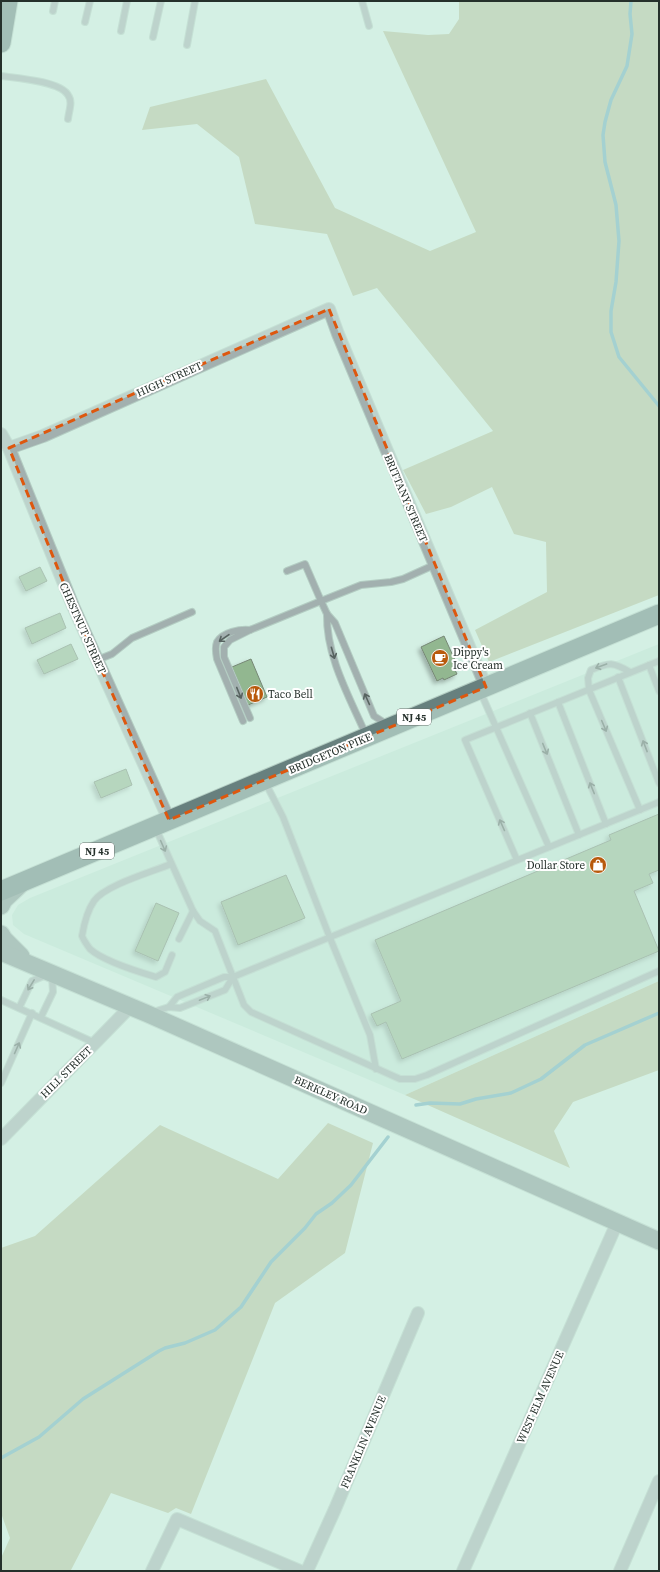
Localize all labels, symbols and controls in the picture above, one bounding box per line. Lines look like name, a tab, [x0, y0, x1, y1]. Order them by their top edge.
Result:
street label: HIGH STREET	[134, 358, 205, 401]
street label: BRITTANY STREET	[380, 452, 431, 545]
street label: CHESTNUT STREET	[56, 580, 110, 677]
one-way arrow	[218, 633, 229, 642]
place label: Dippy's Ice Cream	[453, 645, 503, 673]
one-way arrow	[330, 646, 337, 659]
cafe icon: Dippy's Ice Cream	[430, 648, 450, 668]
one-way arrow	[595, 663, 608, 670]
restaurant icon: Taco Bell	[245, 684, 265, 704]
one-way arrow	[236, 686, 243, 698]
place label: Taco Bell	[268, 687, 313, 702]
one-way arrow	[363, 693, 370, 705]
road number: NJ 45	[397, 709, 431, 725]
one-way arrow	[601, 719, 609, 731]
street label: BRIDGETON PIKE	[286, 729, 374, 778]
one-way arrow	[640, 741, 648, 753]
one-way arrow	[541, 743, 549, 755]
one-way arrow	[588, 782, 595, 794]
one-way arrow	[497, 819, 505, 831]
one-way arrow	[160, 839, 167, 851]
road number: NJ 45	[80, 843, 114, 859]
shop icon: Dollar Store	[588, 855, 608, 875]
place label: Dollar Store	[527, 858, 585, 873]
one-way arrow	[26, 980, 35, 991]
one-way arrow	[198, 994, 210, 1002]
one-way arrow	[14, 1043, 21, 1055]
street label: HILL STREET	[37, 1043, 96, 1102]
street label: BERKLEY ROAD	[292, 1073, 370, 1118]
street label: WEST ELM AVENUE	[513, 1348, 568, 1446]
street label: FRANKLIN AVENUE	[337, 1393, 390, 1491]

